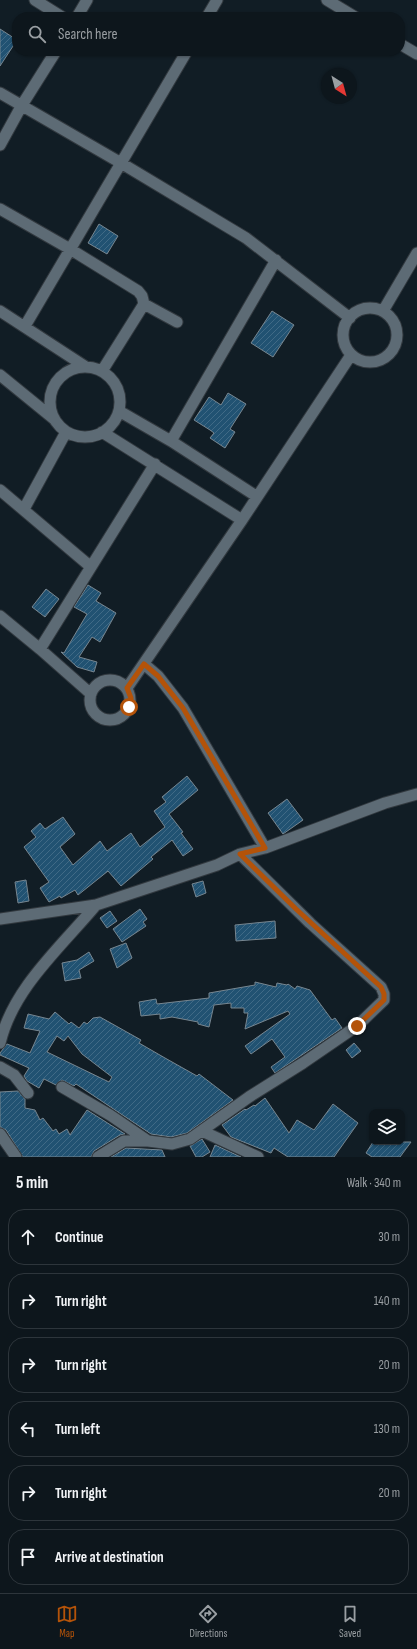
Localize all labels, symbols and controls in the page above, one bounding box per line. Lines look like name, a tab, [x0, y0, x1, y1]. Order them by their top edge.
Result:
search box	[12, 12, 405, 56]
icon: search	[26, 23, 48, 45]
text: Search here	[58, 25, 118, 44]
north arrow	[321, 68, 357, 104]
route start	[120, 698, 138, 716]
route end	[348, 1017, 366, 1035]
map controls	[369, 1109, 405, 1145]
button: layers	[369, 1109, 405, 1145]
text: 5 min	[16, 1173, 48, 1193]
text: Walk · 340 m	[347, 1175, 401, 1191]
icon: ahead	[17, 1226, 39, 1248]
text: Continue	[55, 1228, 104, 1247]
text: 30 m	[378, 1229, 400, 1245]
icon: right	[17, 1290, 39, 1312]
text: Turn right	[55, 1292, 107, 1311]
text: 140 m	[374, 1293, 400, 1309]
icon: right	[17, 1354, 39, 1376]
text: Turn right	[55, 1356, 107, 1375]
text: 20 m	[378, 1357, 400, 1373]
icon: left	[17, 1418, 39, 1440]
text: Turn left	[55, 1420, 100, 1439]
text: 130 m	[374, 1421, 400, 1437]
icon: right	[17, 1482, 39, 1504]
text: Turn right	[55, 1484, 107, 1503]
text: 20 m	[378, 1485, 400, 1501]
icon: arrive	[17, 1546, 39, 1568]
text: Arrive at destination	[55, 1548, 164, 1567]
tab: Map	[56, 1603, 78, 1640]
tab: Directions	[190, 1603, 227, 1640]
tab: Saved	[339, 1603, 361, 1640]

